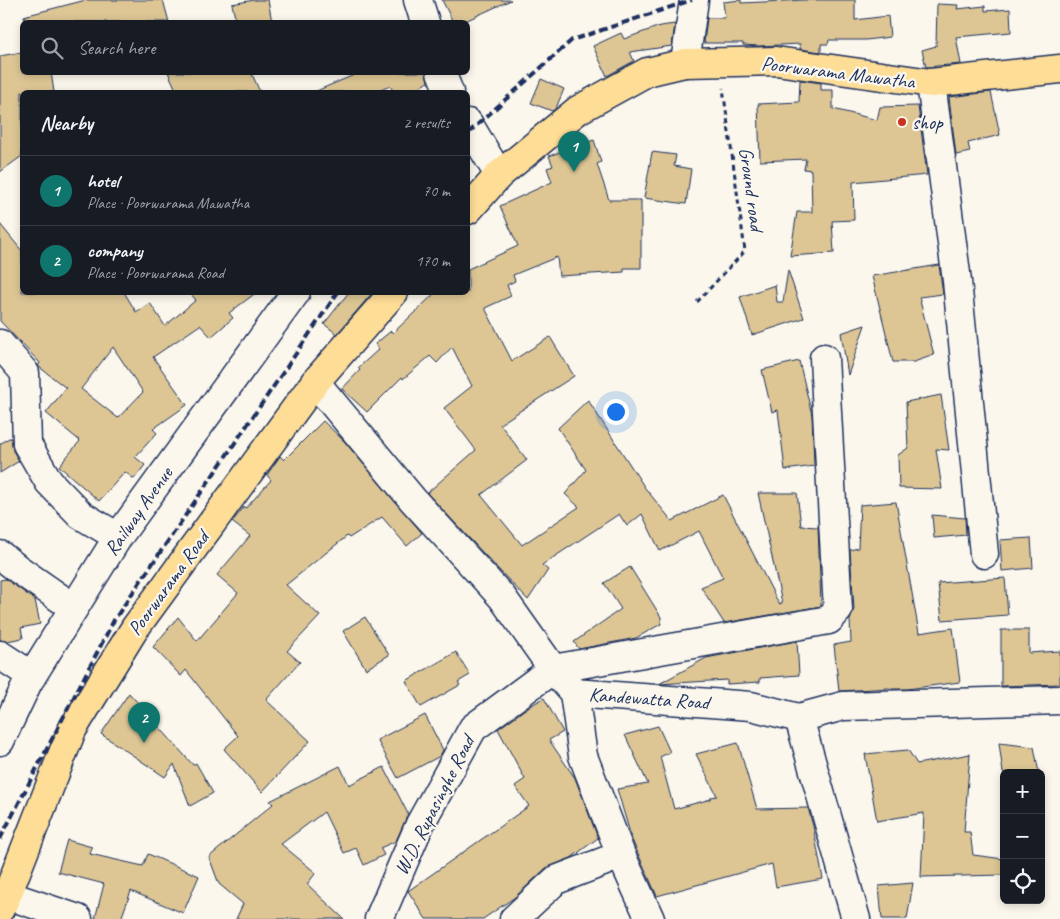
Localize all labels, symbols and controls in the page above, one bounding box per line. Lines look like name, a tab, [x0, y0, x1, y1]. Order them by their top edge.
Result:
search box	[20, 20, 470, 75]
icon: search	[38, 34, 66, 62]
text: Search here	[78, 36, 155, 60]
street label: Poorwarama Mawatha	[760, 51, 918, 95]
text: Nearby	[40, 110, 93, 136]
place label: shop	[912, 110, 944, 135]
text: 2 results	[403, 113, 450, 133]
marker: shop	[896, 116, 908, 128]
pin: 1	[558, 131, 590, 172]
street label: Ground road	[733, 146, 770, 235]
text: hotel	[87, 169, 119, 193]
text: 1	[52, 181, 60, 201]
text: 70 m	[423, 181, 450, 201]
text: Place · Poorwarama Mawatha	[87, 193, 249, 213]
text: company	[87, 239, 143, 263]
text: 2	[52, 251, 60, 271]
text: 170 m	[416, 251, 450, 271]
text: Place · Poorwarama Road	[87, 263, 224, 283]
your location	[603, 399, 629, 425]
street label: Railway Avenue	[99, 461, 179, 560]
street label: Poorwarama Road	[122, 524, 216, 640]
street label: Kandewatta Road	[588, 682, 713, 715]
pin: 2	[128, 702, 160, 743]
street label: W.D. Rupasinghe Road	[389, 729, 482, 879]
map controls	[1000, 769, 1045, 904]
button: +	[1000, 769, 1045, 814]
button: −	[1000, 814, 1045, 859]
button: locate	[1000, 859, 1045, 904]

